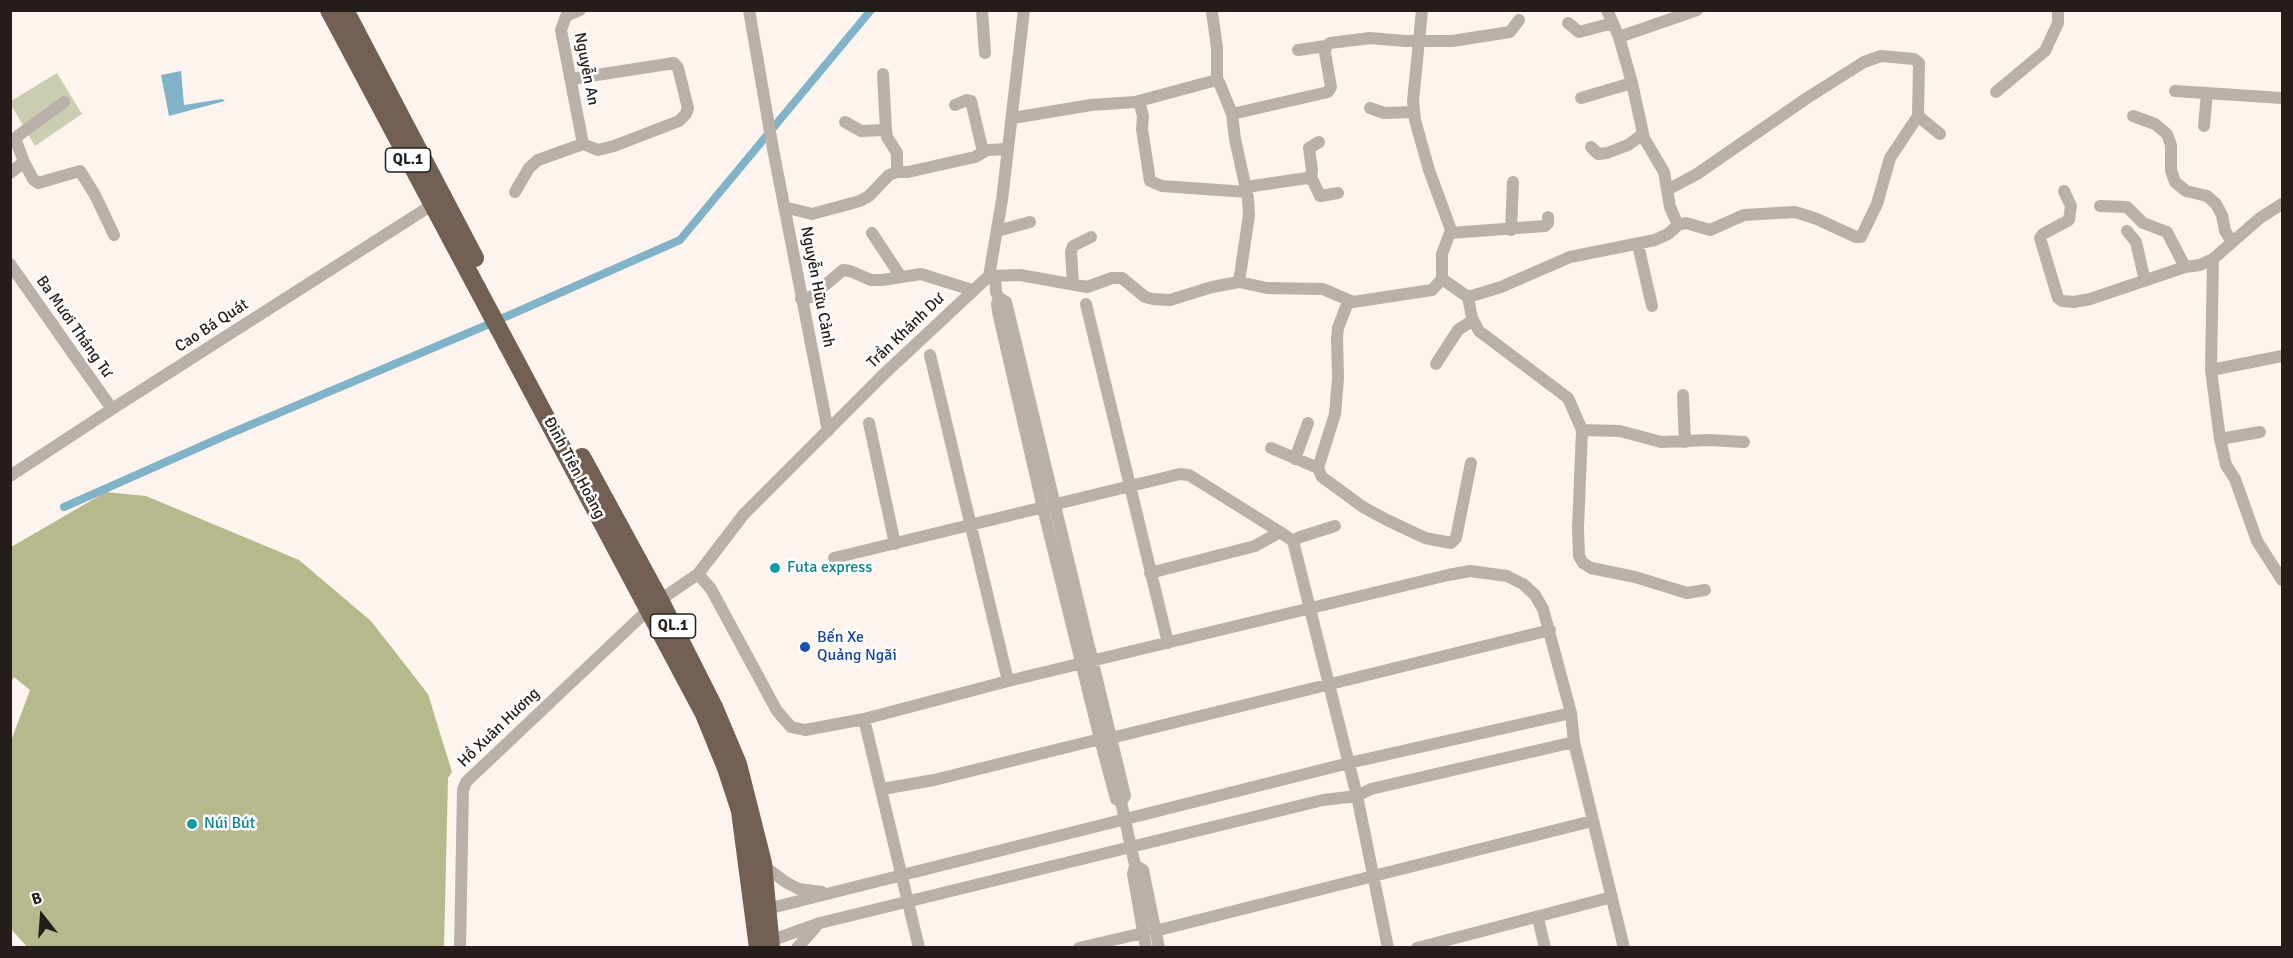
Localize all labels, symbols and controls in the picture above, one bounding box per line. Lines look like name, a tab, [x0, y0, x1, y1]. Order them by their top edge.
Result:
street label: Nguyễn An	[570, 31, 602, 107]
road number: QL.1	[386, 148, 430, 172]
street label: Nguyễn Hữu Cảnh	[796, 225, 838, 349]
street label: Ba Mươi Tháng Tư	[32, 272, 116, 382]
street label: Trần Khánh Dư	[863, 289, 949, 373]
street label: Cao Bá Quát	[172, 295, 252, 357]
street label: Đinh Tiên Hoàng	[539, 414, 609, 522]
place label: Futa express	[787, 558, 872, 578]
marker: Futa express	[768, 561, 782, 575]
road number: QL.1	[650, 614, 696, 638]
place label: Bến Xe Quảng Ngãi	[817, 628, 897, 666]
marker: Bến Xe Quảng Ngãi	[798, 640, 812, 654]
street label: Hồ Xuân Hương	[454, 684, 544, 772]
place label: Núi Bút	[204, 814, 255, 834]
marker: Núi Bút	[185, 817, 199, 831]
north arrow	[12, 886, 72, 946]
text: B	[29, 888, 44, 910]

